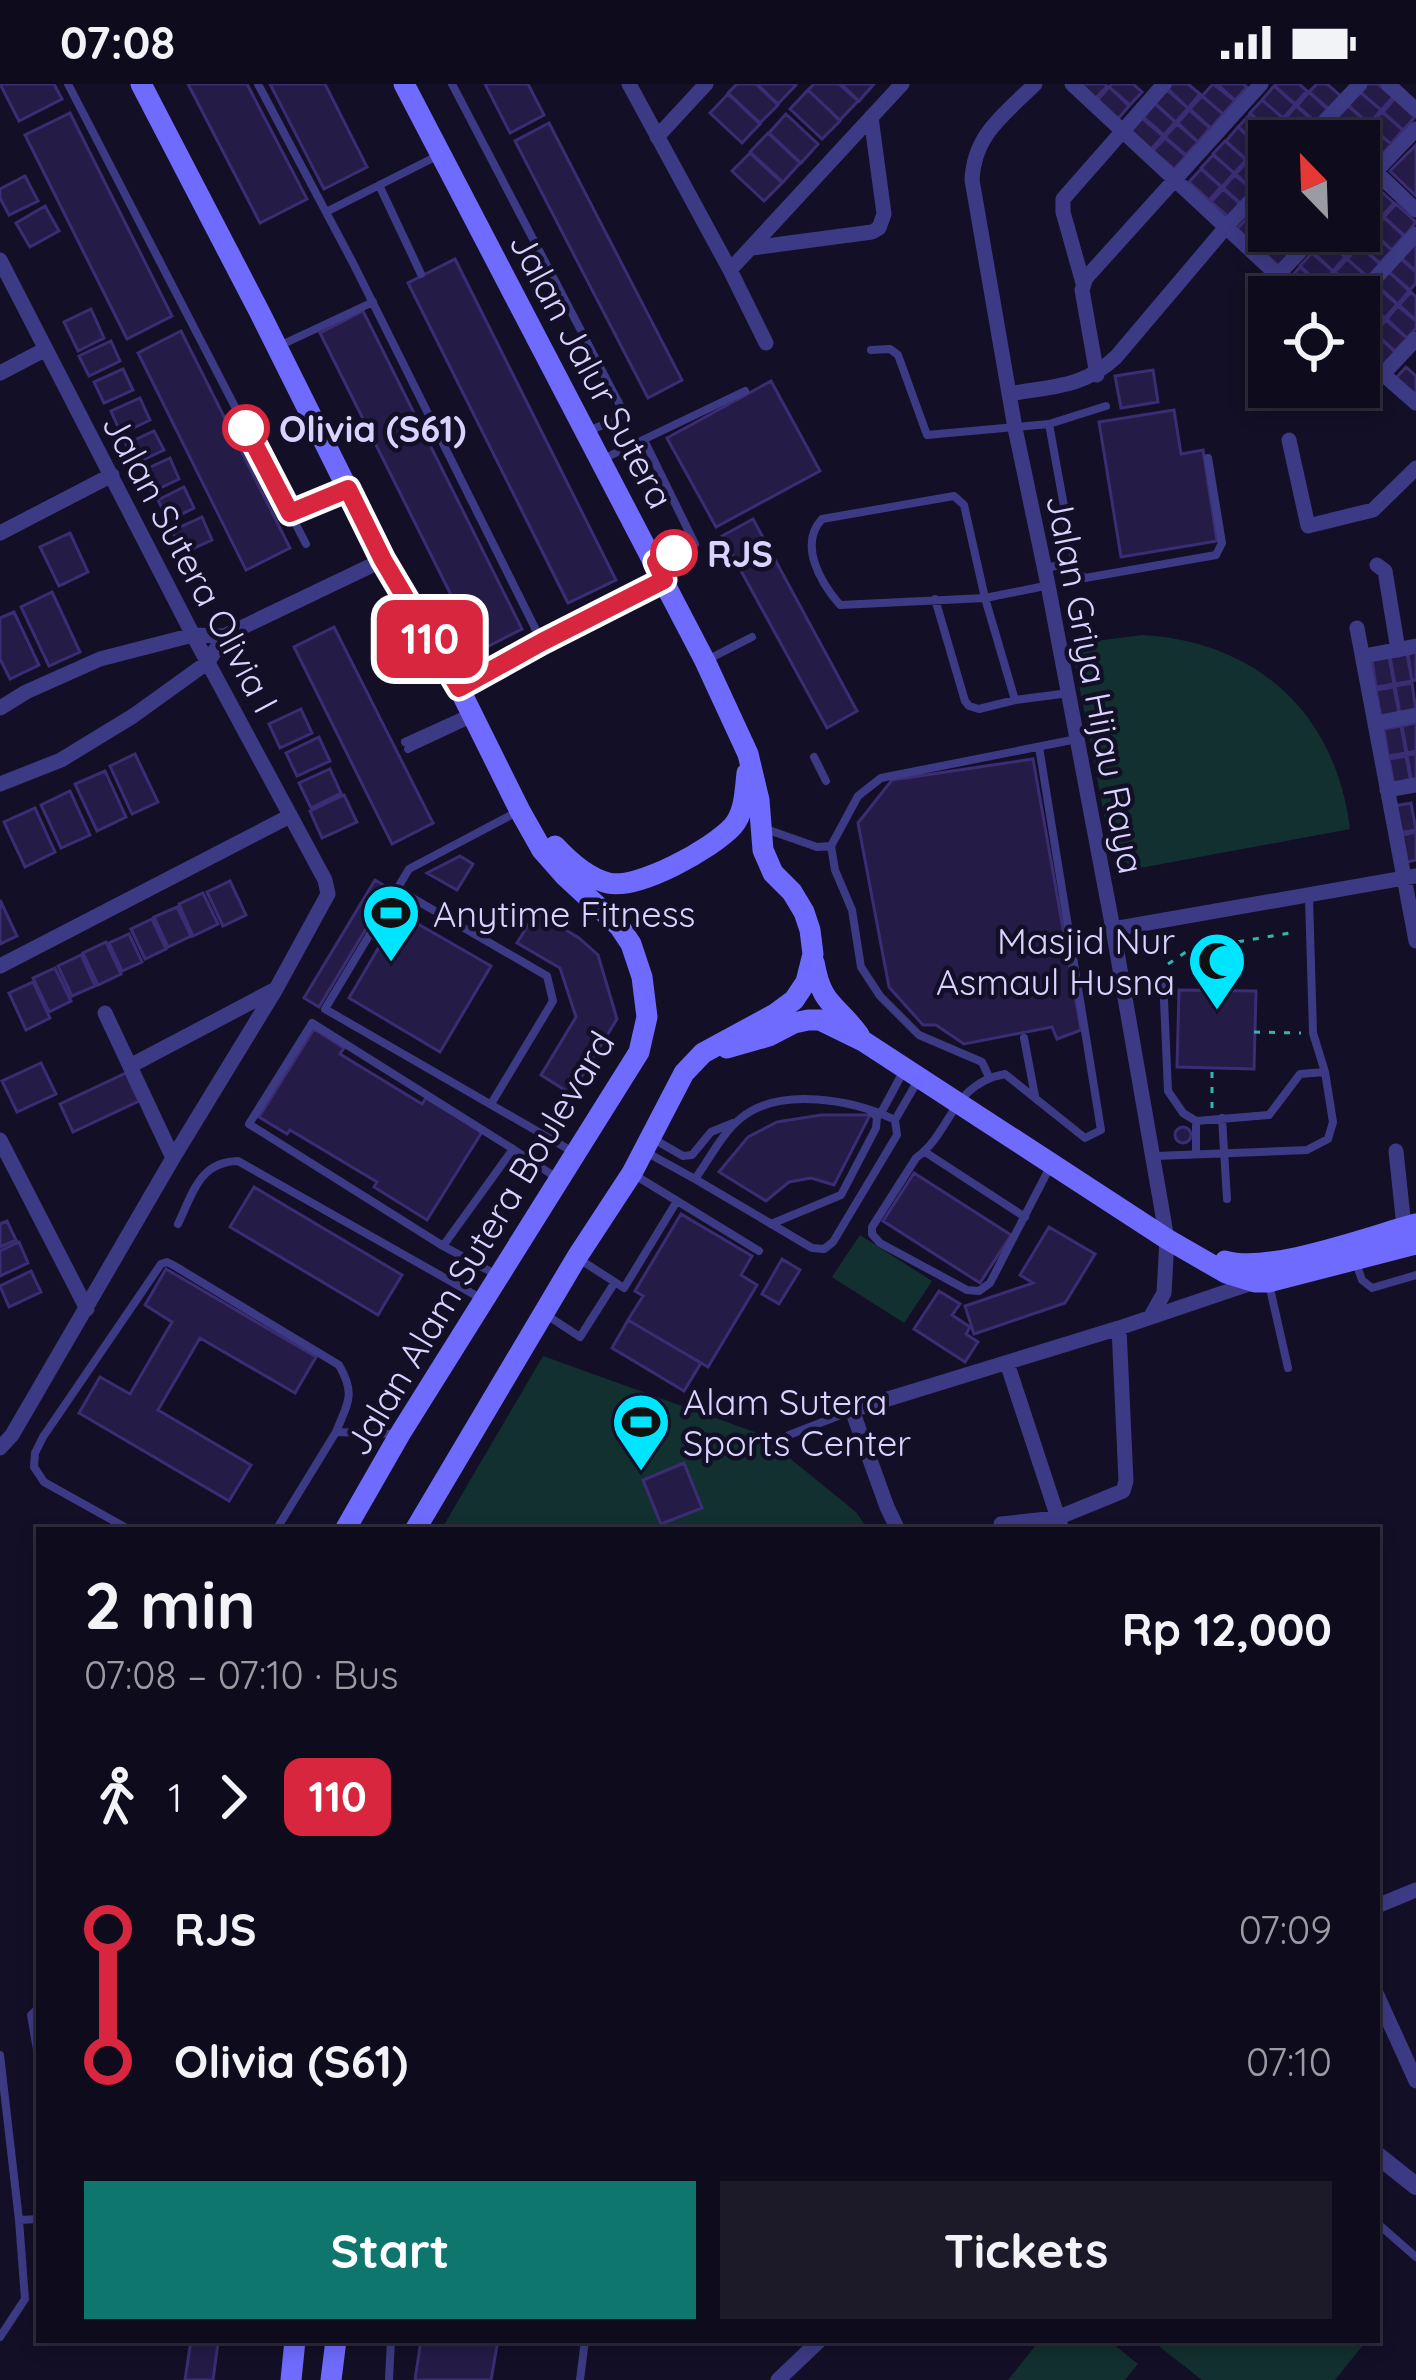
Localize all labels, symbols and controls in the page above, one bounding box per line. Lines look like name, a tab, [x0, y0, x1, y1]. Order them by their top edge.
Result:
text: 07:08	[60, 14, 175, 70]
north arrow	[1248, 120, 1380, 252]
map controls	[1248, 120, 1380, 408]
street label: Jalan Jalur Sutera	[500, 224, 684, 516]
button: locate	[1248, 276, 1380, 408]
street label: Jalan Sutera Olivia I	[93, 406, 289, 720]
marker: Olivia (S61)	[224, 406, 268, 450]
place label: Olivia (S61)	[279, 406, 466, 451]
street label: Jalan Griya Hijau Raya	[1037, 491, 1155, 877]
marker: RJS	[652, 531, 696, 575]
place label: RJS	[707, 531, 773, 576]
line badge: 110	[361, 600, 499, 678]
text: 110	[401, 612, 459, 665]
sports icon: Anytime Fitness	[360, 882, 422, 964]
place label: Anytime Fitness	[433, 891, 695, 936]
place label: Masjid Nur Asmaul Husna	[936, 918, 1175, 1004]
mosque icon: Masjid Nur Asmaul Husna	[1186, 930, 1248, 1012]
street label: Jalan Alam Sutera Boulevard	[334, 1023, 624, 1463]
place label: Alam Sutera Sports Center	[683, 1379, 911, 1465]
sports icon: Alam Sutera Sports Center	[610, 1391, 672, 1473]
text: 2 min	[84, 1563, 256, 1646]
text: Rp 12,000	[1122, 1601, 1332, 1657]
text: 07:08 – 07:10 · Bus	[84, 1650, 399, 1699]
icon: walk	[84, 1764, 150, 1830]
icon: forward	[200, 1764, 266, 1830]
text: 110	[308, 1770, 367, 1823]
text: 1	[168, 1773, 182, 1822]
text: RJS	[174, 1901, 257, 1957]
text: 07:09	[1239, 1905, 1332, 1954]
text: Olivia (S61)	[174, 2033, 408, 2089]
text: 07:10	[1246, 2037, 1332, 2086]
button: Start	[84, 2181, 696, 2319]
button: Tickets	[720, 2181, 1332, 2319]

